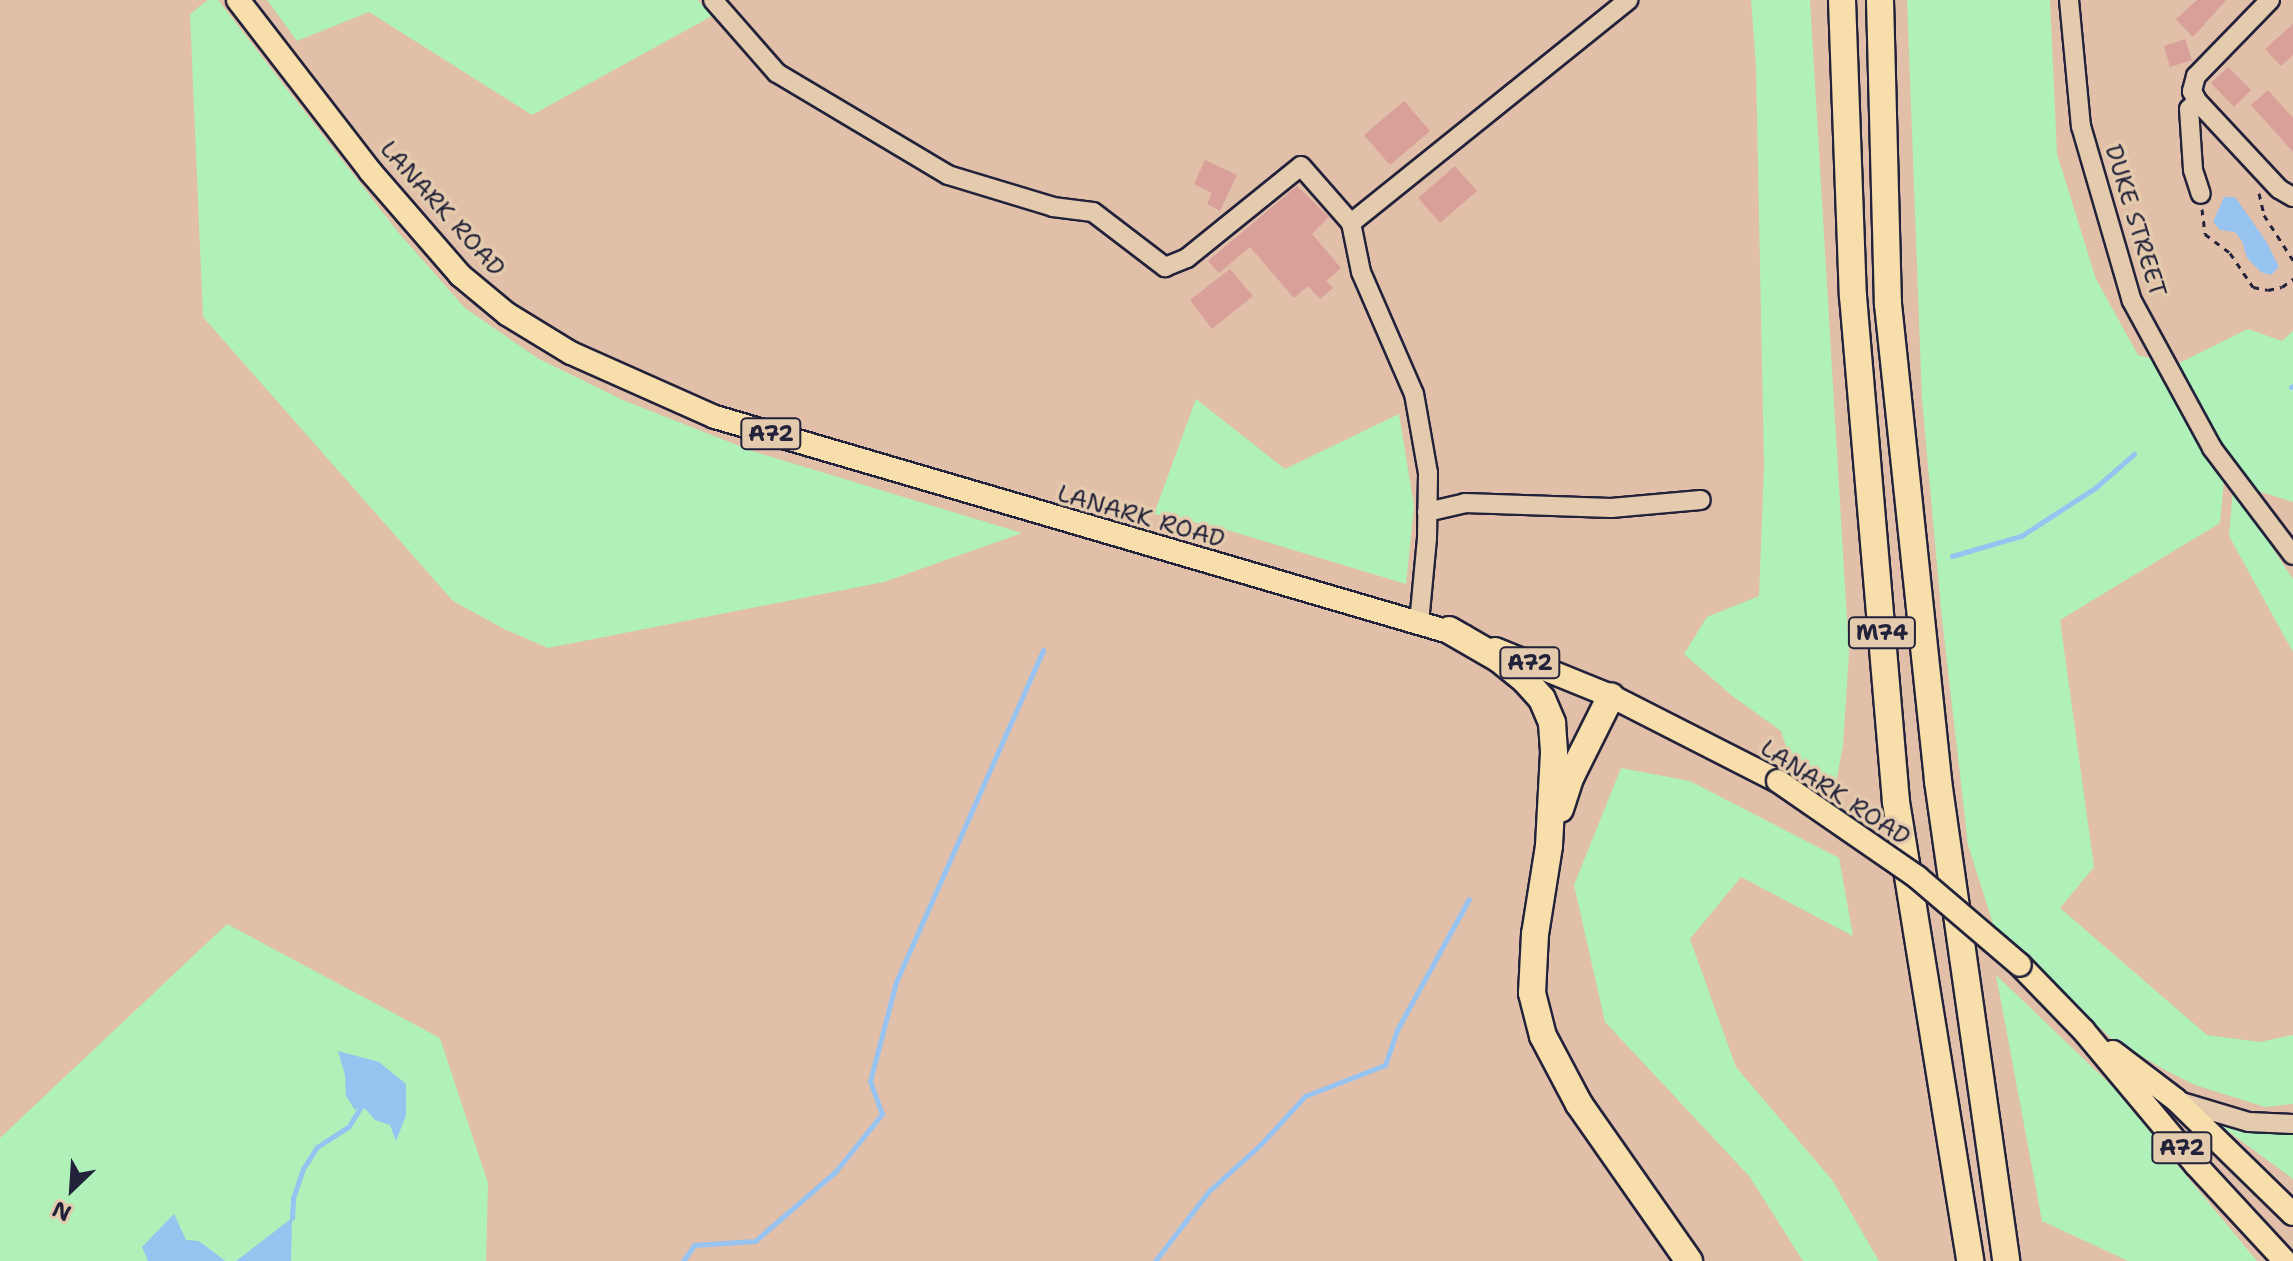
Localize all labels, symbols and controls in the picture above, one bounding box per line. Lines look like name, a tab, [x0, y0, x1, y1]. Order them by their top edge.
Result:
street label: LANARK ROAD	[374, 135, 510, 283]
street label: DUKE STREET	[2098, 141, 2172, 301]
road number: A72	[739, 416, 803, 452]
street label: LANARK ROAD	[1054, 479, 1228, 555]
road number: M74	[1846, 615, 1918, 651]
road number: A72	[1498, 645, 1562, 681]
street label: LANARK ROAD	[1755, 734, 1915, 852]
road number: A72	[2150, 1130, 2214, 1166]
north arrow	[32, 1149, 112, 1229]
text: N	[48, 1194, 76, 1228]

